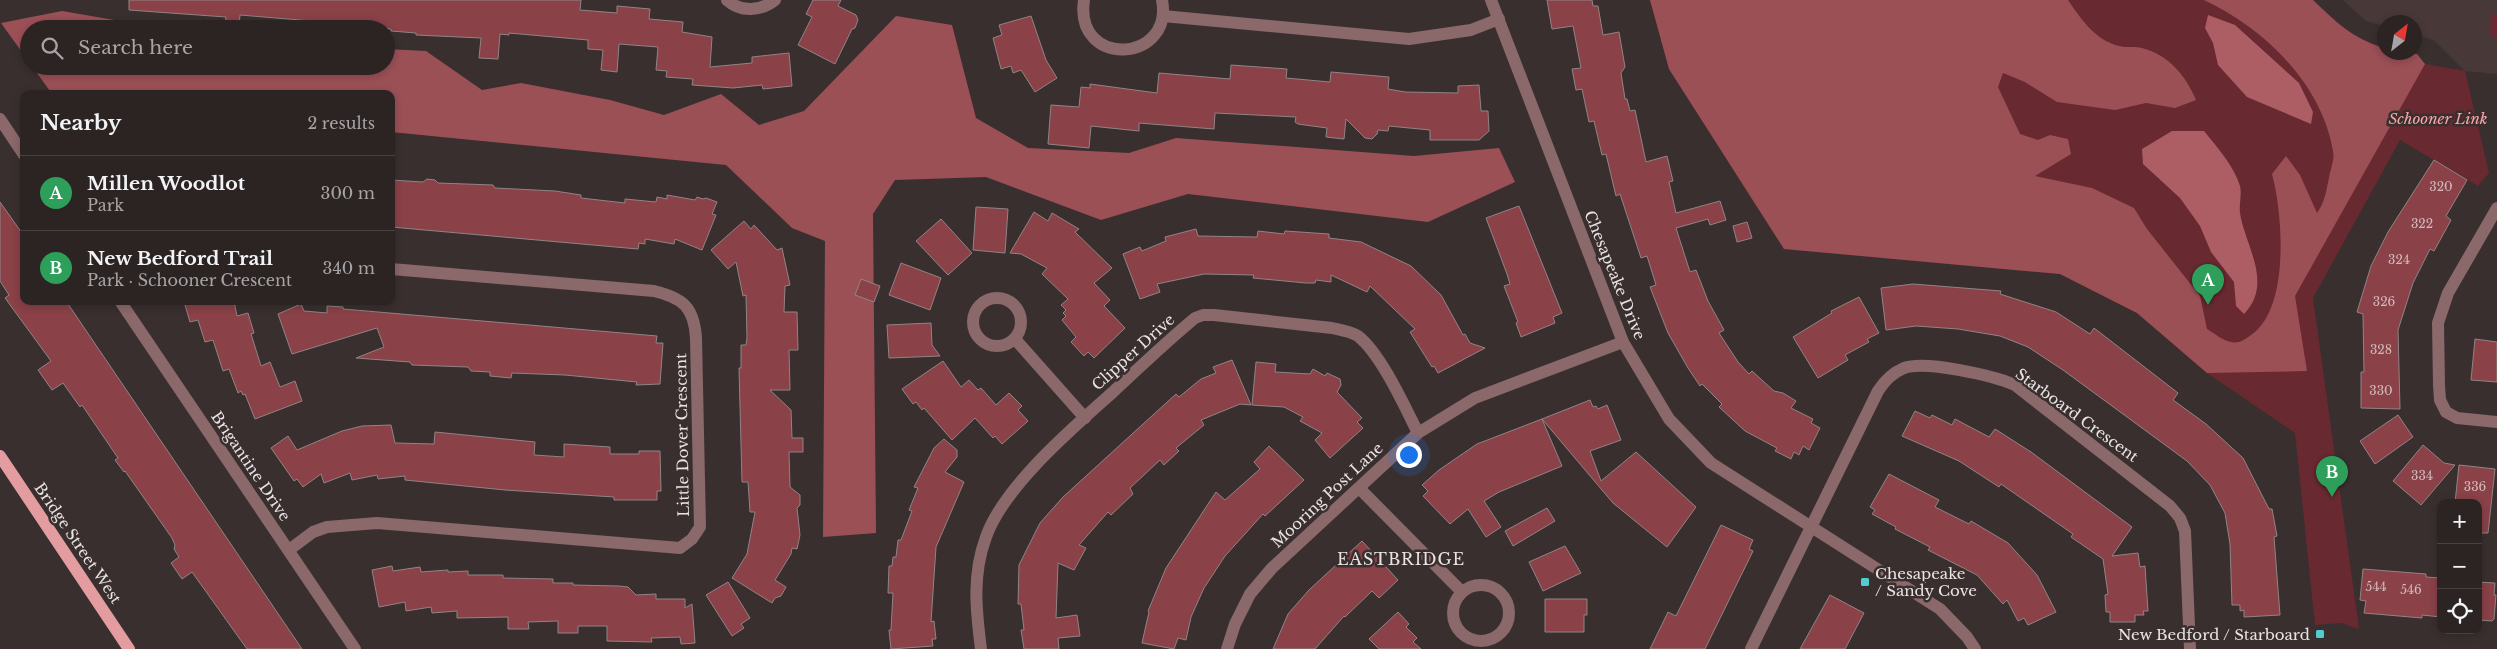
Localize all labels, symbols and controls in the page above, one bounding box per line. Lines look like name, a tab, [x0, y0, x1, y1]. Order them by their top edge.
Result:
north arrow	[2377, 15, 2422, 60]
search box	[20, 20, 395, 75]
icon: search	[38, 34, 66, 62]
text: Search here	[78, 36, 193, 59]
park label: Schooner Link	[2388, 109, 2488, 128]
text: Nearby	[40, 110, 121, 136]
text: 2 results	[307, 113, 375, 133]
text: Millen Woodlot	[87, 172, 245, 195]
house number: 320	[2429, 179, 2453, 194]
text: A	[50, 183, 62, 203]
text: 300 m	[321, 183, 375, 203]
text: Park	[87, 195, 124, 215]
street label: Chesapeake Drive	[1580, 208, 1650, 342]
house number: 322	[2411, 216, 2433, 231]
text: New Bedford Trail	[87, 247, 273, 270]
house number: 324	[2388, 252, 2410, 267]
text: B	[50, 258, 62, 278]
text: 340 m	[323, 258, 375, 278]
pin: A	[2192, 264, 2224, 305]
text: Park · Schooner Crescent	[87, 270, 292, 290]
house number: 326	[2373, 294, 2396, 309]
street label: Clipper Drive	[1088, 310, 1178, 394]
house number: 328	[2370, 342, 2392, 357]
street label: Little Dover Crescent	[671, 353, 693, 517]
street label: Starboard Crescent	[2012, 364, 2142, 466]
house number: 330	[2369, 383, 2393, 398]
street label: Brigantine Drive	[207, 408, 295, 524]
street label: Mooring Post Lane	[1267, 438, 1387, 552]
your location	[1396, 442, 1422, 468]
pin: B	[2316, 456, 2348, 497]
house number: 334	[2411, 468, 2433, 483]
street label: Bridge Street West	[30, 479, 126, 607]
house number: 336	[2464, 479, 2487, 494]
map controls	[2437, 499, 2482, 634]
button: +	[2437, 499, 2482, 544]
button: −	[2437, 544, 2482, 589]
district label: EASTBRIDGE	[1337, 549, 1465, 569]
place label: Chesapeake / Sandy Cove	[1875, 564, 1977, 600]
marker: Chesapeake / Sandy Cove	[1859, 576, 1871, 588]
house number: 544	[2366, 579, 2386, 594]
house number: 546	[2400, 582, 2422, 597]
button: locate	[2437, 589, 2482, 634]
place label: New Bedford / Starboard	[2118, 625, 2310, 644]
marker: New Bedford / Starboard	[2314, 628, 2326, 640]

